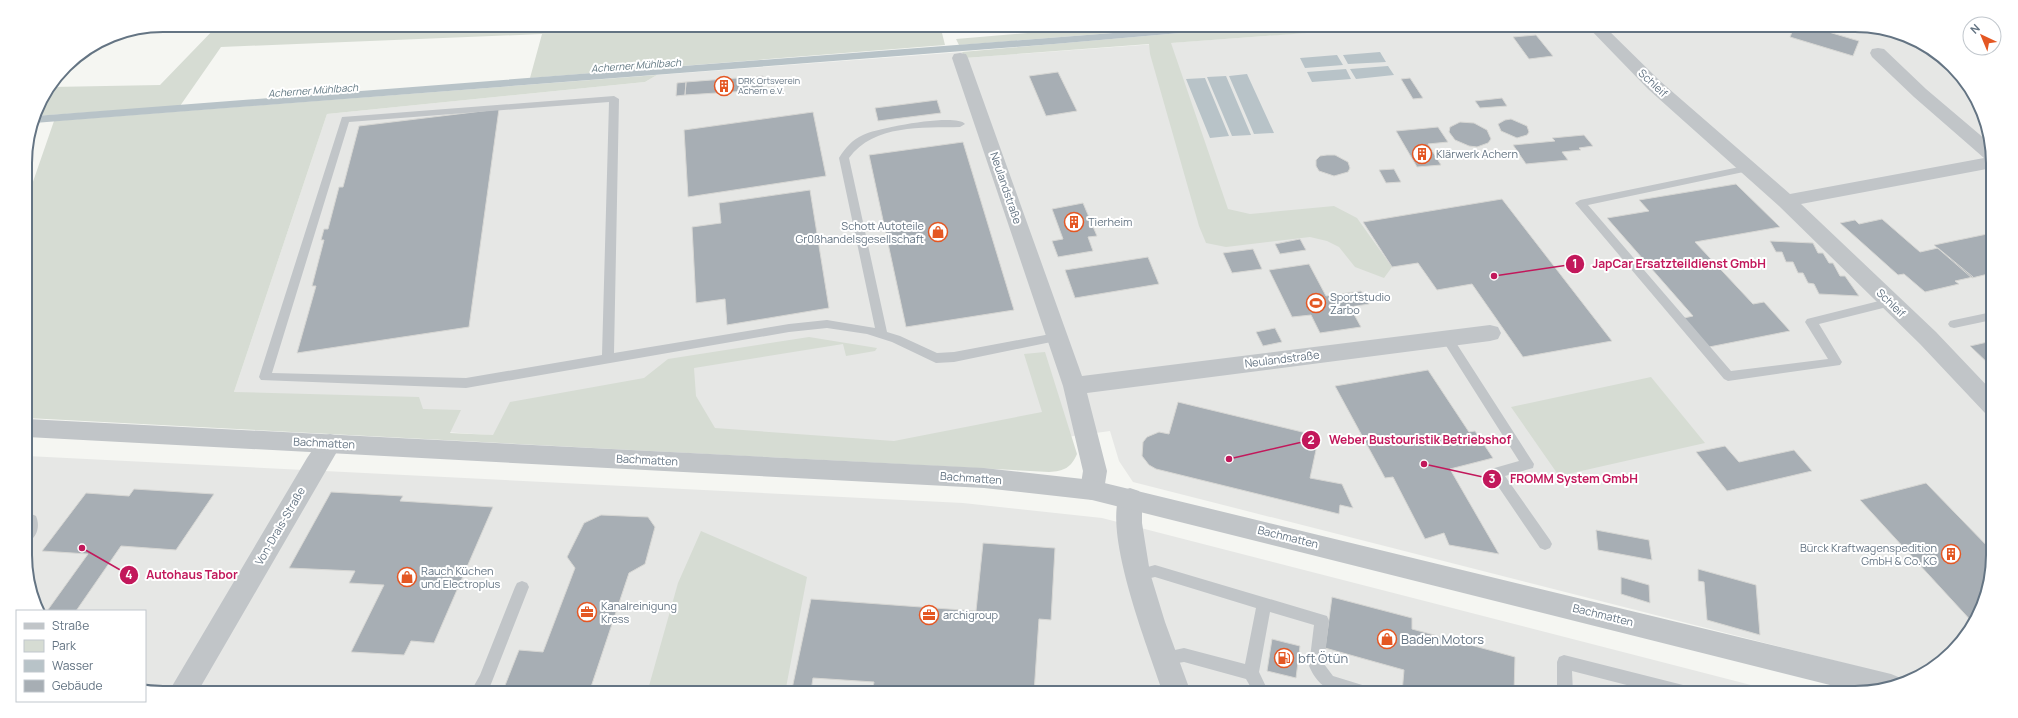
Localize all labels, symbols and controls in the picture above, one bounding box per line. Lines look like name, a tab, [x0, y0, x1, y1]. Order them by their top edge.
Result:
north arrow	[1962, 16, 2002, 56]
text: N	[1967, 20, 1983, 37]
water label: Acherner Mühlbach	[591, 55, 683, 75]
street label: Schleif	[1635, 65, 1671, 100]
place label: DRK Ortsverein Achern e.V.	[738, 74, 800, 97]
building icon: DRK Ortsverein Achern e.V.	[713, 75, 735, 97]
water label: Acherner Mühlbach	[268, 80, 360, 100]
building icon: Klärwerk Achern	[1411, 143, 1433, 165]
place label: Klärwerk Achern	[1436, 146, 1518, 161]
street label: Neulandstraße	[987, 150, 1026, 226]
building icon: Tierheim	[1063, 211, 1085, 233]
place label: Tierheim	[1088, 214, 1132, 229]
place label: Schott Autoteile Gr0ßhandelsgesellschaft	[795, 218, 925, 246]
shop icon: Schott Autoteile Gr0ßhandelsgesellschaft	[927, 221, 949, 243]
callout: JapCar Ersatzteildienst GmbH	[1565, 252, 1774, 276]
text: 1	[1572, 255, 1578, 272]
text: JapCar Ersatzteildienst GmbH	[1592, 255, 1766, 272]
street label: Schleif	[1874, 285, 1909, 320]
place label: Sportstudio Zarbo	[1330, 289, 1391, 317]
sports icon: Sportstudio Zarbo	[1305, 292, 1327, 314]
street label: Neulandstraße	[1244, 346, 1321, 371]
callout: Weber Bustouristik Betriebshof	[1301, 428, 1519, 452]
text: 2	[1307, 431, 1315, 448]
text: Weber Bustouristik Betriebshof	[1329, 431, 1511, 448]
street label: Bachmatten	[293, 433, 355, 452]
street label: Bachmatten	[616, 450, 678, 469]
callout: FROMM System GmbH	[1482, 467, 1645, 491]
street label: Bachmatten	[940, 468, 1002, 487]
text: 3	[1489, 470, 1496, 487]
text: FROMM System GmbH	[1510, 470, 1638, 487]
street label: Von-Drais-Straße	[251, 483, 308, 568]
street label: Bachmatten	[1256, 522, 1320, 551]
place label: Bürck Kraftwagenspedition GmbH & Co. KG	[1800, 540, 1937, 568]
building icon: Bürck Kraftwagenspedition GmbH & Co. KG	[1940, 543, 1962, 565]
callout: Autohaus Tabor	[119, 563, 246, 587]
place label: Rauch Küchen und Electroplus	[421, 563, 500, 591]
text: 4	[125, 566, 133, 583]
text: Autohaus Tabor	[146, 566, 238, 583]
shop icon: Rauch Küchen und Electroplus	[396, 566, 418, 588]
place label: Kanalreinigung Kress	[601, 598, 677, 626]
street label: Bachmatten	[1571, 600, 1635, 629]
office icon: Kanalreinigung Kress	[576, 601, 598, 623]
office icon: archigroup	[918, 604, 940, 626]
place label: archigroup	[943, 607, 999, 622]
legend	[16, 610, 146, 702]
text: Straße	[52, 617, 89, 634]
shop icon: Baden Motors	[1376, 628, 1398, 650]
place label: Baden Motors	[1401, 630, 1484, 648]
text: Park	[52, 637, 77, 654]
fuel station icon: bft Ötün	[1273, 647, 1295, 669]
place label: bft Ötün	[1298, 649, 1348, 667]
text: Wasser	[52, 657, 94, 674]
text: Gebäude	[52, 677, 103, 694]

